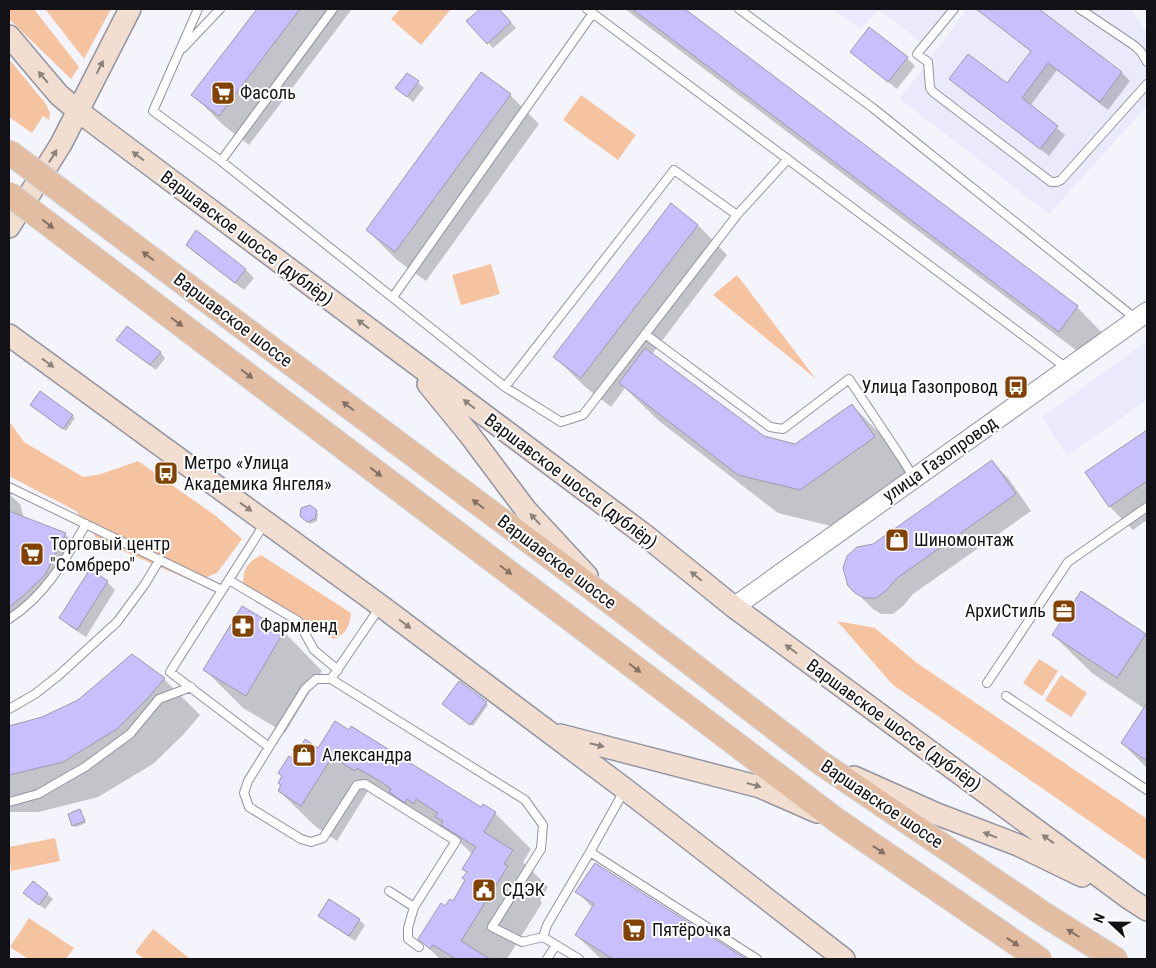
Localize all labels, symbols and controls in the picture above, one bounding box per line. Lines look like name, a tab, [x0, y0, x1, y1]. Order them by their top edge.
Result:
one-way arrow	[96, 60, 104, 74]
one-way arrow	[37, 72, 49, 84]
supermarket icon: Фасоль	[210, 80, 236, 106]
place label: Фасоль	[240, 82, 296, 103]
one-way arrow	[49, 149, 58, 162]
one-way arrow	[132, 150, 145, 161]
street label: Варшавское шоссе (дублёр)	[156, 166, 338, 310]
one-way arrow	[41, 219, 55, 229]
one-way arrow	[141, 251, 155, 261]
street label: Варшавское шоссе	[170, 268, 297, 371]
one-way arrow	[170, 317, 184, 327]
one-way arrow	[356, 319, 370, 329]
one-way arrow	[41, 358, 55, 368]
one-way arrow	[240, 369, 253, 380]
bus stop icon: Улица Газопровод	[1003, 374, 1029, 400]
place label: Улица Газопровод	[861, 376, 998, 397]
one-way arrow	[463, 399, 476, 410]
one-way arrow	[342, 401, 355, 412]
street label: Варшавское шоссе (дублёр)	[480, 409, 662, 553]
street label: улица Газопровод	[879, 411, 1001, 506]
place label: Метро «Улица Академика Янгеля»	[184, 452, 332, 494]
bus stop icon: Метро «Улица Академика Янгеля»	[153, 460, 179, 486]
one-way arrow	[369, 467, 382, 478]
one-way arrow	[472, 498, 485, 509]
one-way arrow	[239, 502, 252, 512]
street label: Варшавское шоссе	[494, 510, 621, 613]
one-way arrow	[529, 514, 541, 526]
shop icon: Шиномонтаж	[884, 527, 910, 553]
place label: Шиномонтаж	[914, 529, 1014, 550]
place label: Торговый центр "Сомбреро"	[50, 533, 170, 575]
supermarket icon: Торговый центр "Сомбреро"	[19, 541, 45, 567]
one-way arrow	[499, 565, 512, 576]
one-way arrow	[690, 571, 703, 582]
office icon: АрхиСтиль	[1051, 598, 1077, 624]
place label: АрхиСтиль	[965, 600, 1046, 621]
pharmacy icon: Фармленд	[230, 613, 256, 639]
place label: Фармленд	[260, 615, 338, 636]
one-way arrow	[398, 618, 411, 629]
one-way arrow	[784, 644, 798, 654]
street label: Варшавское шоссе (дублёр)	[802, 654, 986, 796]
one-way arrow	[628, 663, 641, 674]
one-way arrow	[589, 741, 604, 749]
shop icon: Александра	[291, 742, 317, 768]
place label: Александра	[322, 744, 412, 765]
street label: Варшавское шоссе	[817, 755, 947, 852]
one-way arrow	[747, 782, 762, 790]
one-way arrow	[983, 830, 998, 838]
one-way arrow	[1041, 834, 1055, 844]
one-way arrow	[872, 845, 886, 855]
public building icon: СДЭК	[471, 877, 497, 903]
place label: СДЭК	[502, 879, 545, 900]
north arrow	[1086, 898, 1136, 948]
text: N	[1090, 911, 1108, 925]
supermarket icon: Пятёрочка	[621, 917, 647, 943]
place label: Пятёрочка	[652, 919, 731, 940]
one-way arrow	[1067, 929, 1080, 938]
one-way arrow	[1006, 937, 1020, 947]

